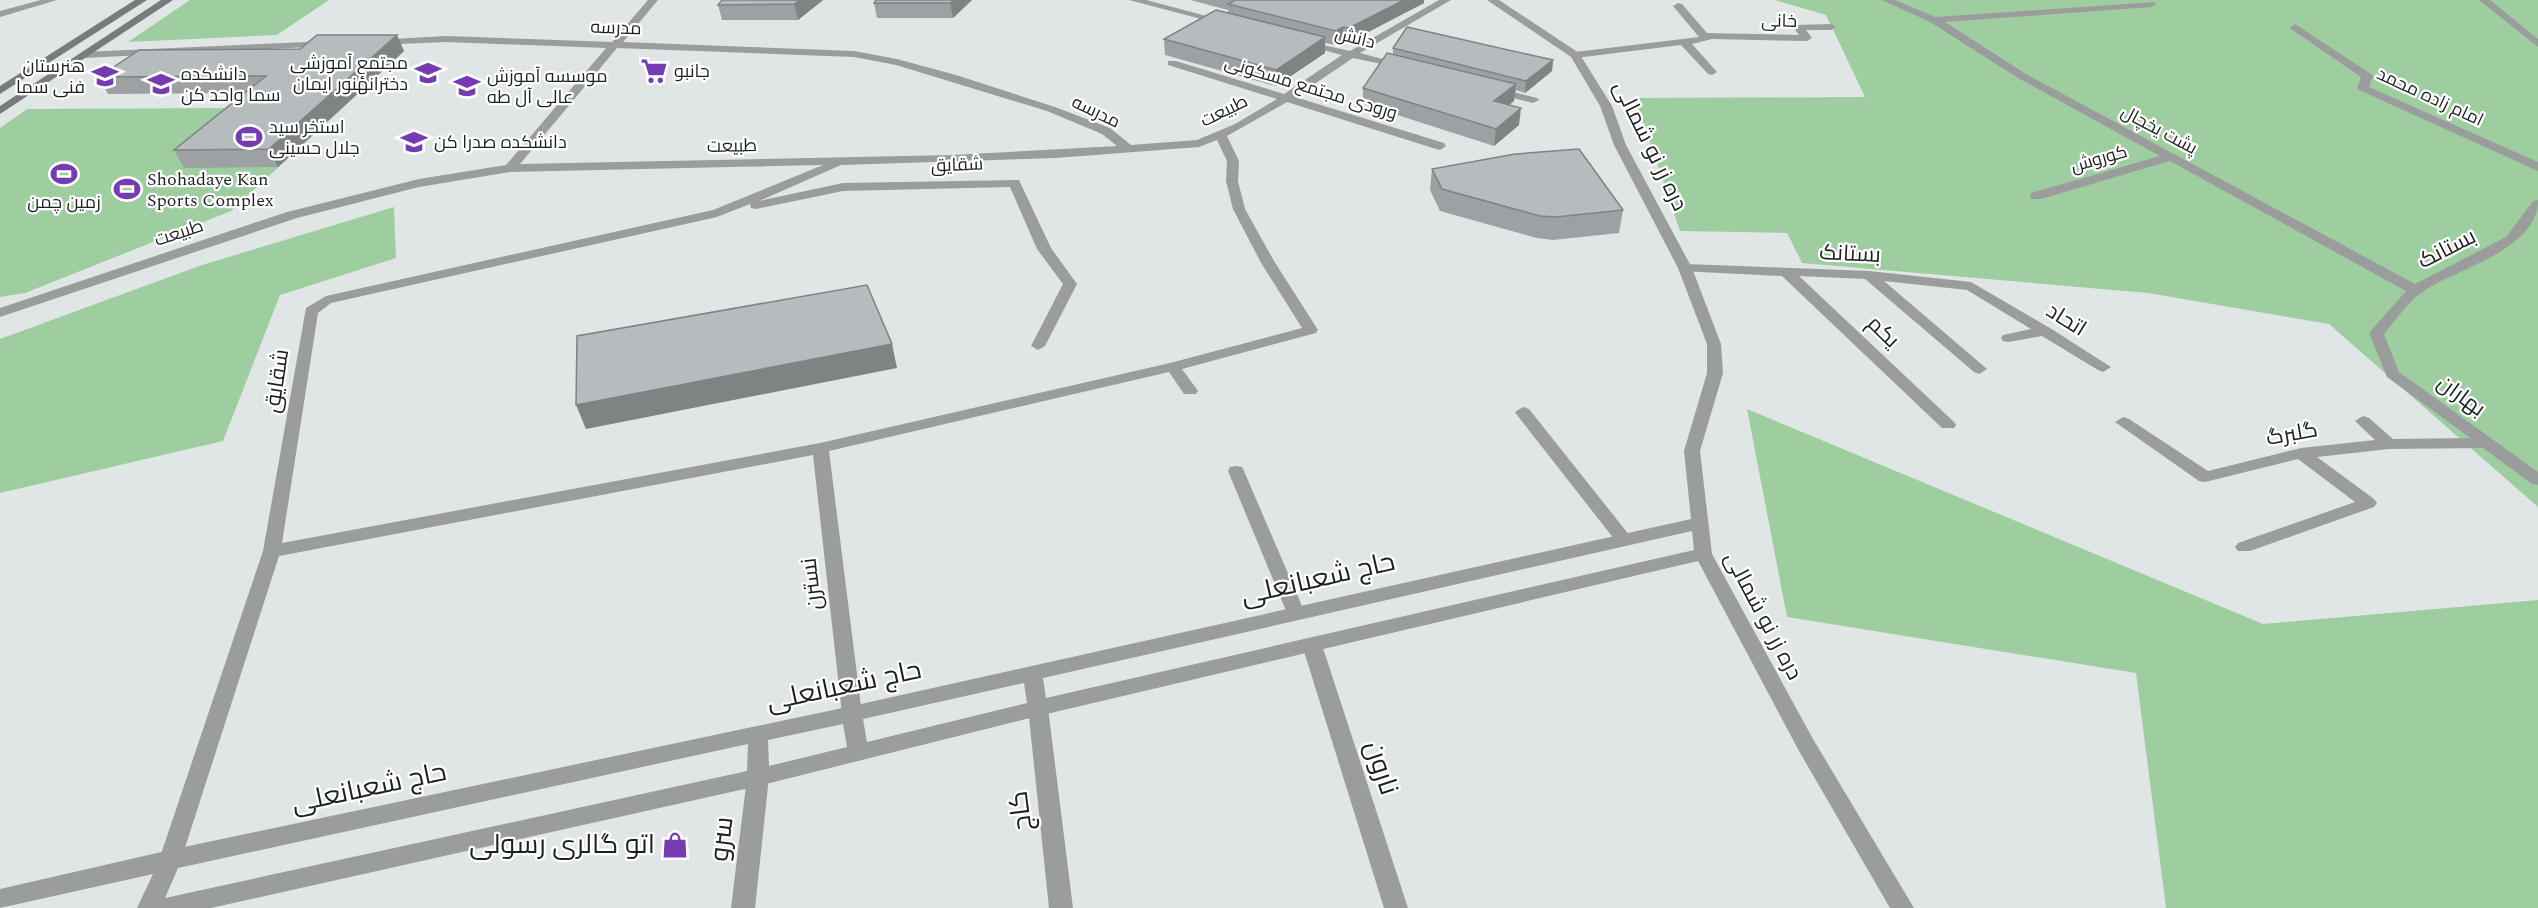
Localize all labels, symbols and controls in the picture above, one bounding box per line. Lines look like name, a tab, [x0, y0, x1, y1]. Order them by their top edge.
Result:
street label: خانی	[1761, 7, 1797, 35]
street label: مدرسه	[590, 14, 642, 42]
street label: دانش	[1332, 20, 1378, 56]
street label: ورودی مجتمع مسکونی	[1221, 49, 1401, 127]
place label: مجتمع آموزشی دخترانهٔنور ایمان	[290, 50, 408, 98]
place label: هنرستان فنی سما	[16, 53, 85, 101]
supermarket icon: جانبو	[639, 56, 669, 86]
school or university icon: مجتمع آموزشی دخترانهٔنور ایمان	[413, 58, 443, 88]
place label: جانبو	[674, 58, 710, 85]
street label: امام زاده محمد	[2372, 60, 2488, 134]
school or university icon: هنرستان فنی سما	[90, 61, 120, 91]
place label: دانشکده سما واحد کن	[181, 61, 280, 109]
place label: موسسه آموزش عالی آل طه	[487, 63, 608, 111]
school or university icon: دانشکده سما واحد کن	[146, 69, 176, 99]
school or university icon: موسسه آموزش عالی آل طه	[452, 71, 482, 101]
street label: دره زر نو شمالی	[1604, 75, 1696, 217]
street label: طبیعت	[1196, 88, 1252, 134]
street label: مدرسه	[1067, 89, 1125, 135]
street label: پشت یخچال	[2116, 99, 2202, 162]
place label: استخر سید جلال حسینی	[269, 114, 360, 162]
sports icon: استخر سید جلال حسینی	[234, 122, 264, 152]
school or university icon: دانشکده صدرا کن	[399, 127, 429, 157]
place label: دانشکده صدرا کن	[434, 129, 567, 156]
street label: طبیعت	[707, 132, 757, 160]
street label: کوروش	[2067, 138, 2131, 180]
street label: شقایق	[930, 151, 984, 179]
sports icon: زمین چمن	[49, 159, 79, 189]
place label: Shohadaye Kan Sports Complex	[147, 166, 274, 214]
sports icon: Shohadaye Kan Sports Complex	[112, 174, 142, 204]
place label: زمین چمن	[27, 189, 101, 216]
street label: طبیعت	[151, 212, 207, 254]
street label: بستانک	[2412, 220, 2482, 278]
street label: بستانک	[1818, 236, 1882, 272]
street label: اتحاد	[2039, 295, 2093, 345]
street label: یکم	[1859, 308, 1907, 356]
street label: شقایق	[256, 347, 298, 415]
street label: بهاران	[2430, 367, 2492, 425]
street label: گلبرگ	[2264, 413, 2320, 455]
street label: حاج شعبانعلی	[1237, 541, 1399, 617]
street label: دره زر نو شمالی	[1715, 546, 1811, 686]
street label: نسترن	[792, 556, 832, 612]
street label: حاج شعبانعلی	[763, 649, 925, 723]
street label: نارون	[1353, 735, 1409, 801]
street label: حاج شعبانعلی	[288, 751, 450, 825]
street label: کاج	[998, 788, 1044, 834]
street label: سرو	[698, 814, 746, 864]
place label: اتو گالری رسولی	[469, 824, 655, 866]
shop icon: اتو گالری رسولی	[660, 830, 690, 860]

